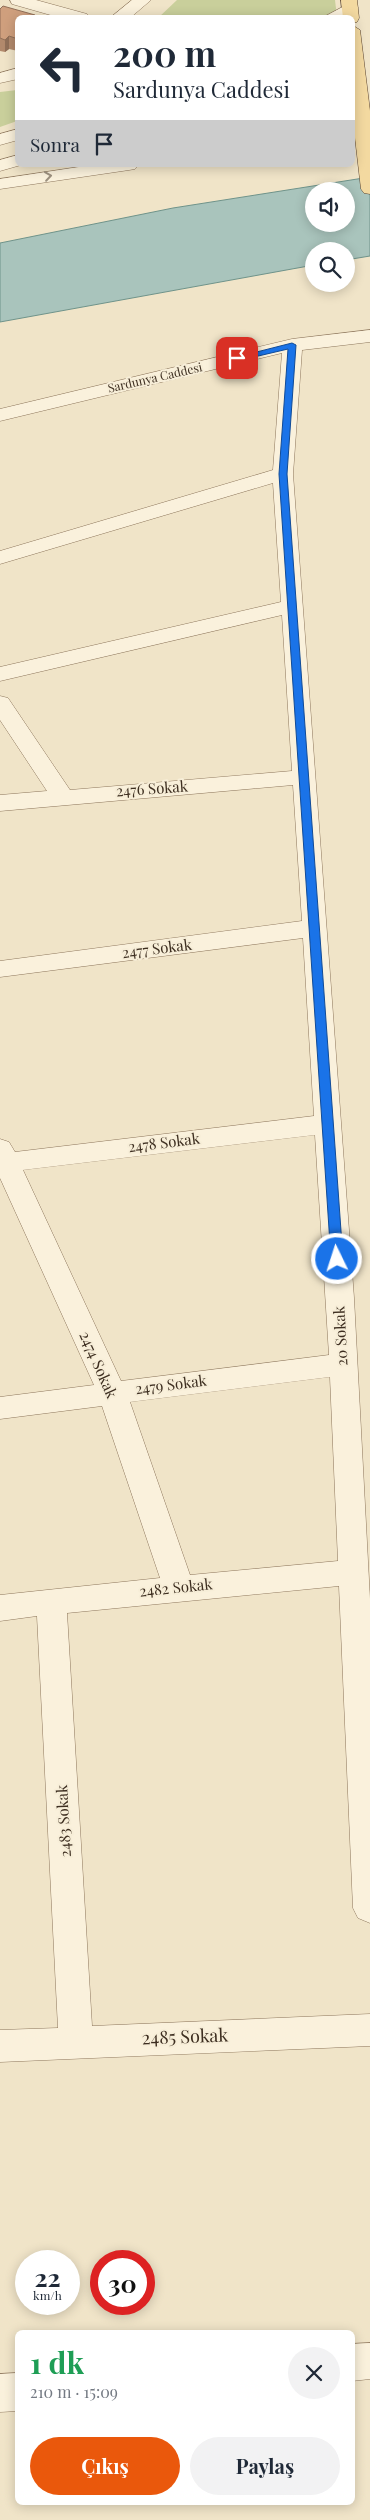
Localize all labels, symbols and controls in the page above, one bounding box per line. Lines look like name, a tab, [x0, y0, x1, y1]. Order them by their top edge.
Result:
text: 200 m	[113, 29, 216, 76]
icon: left	[30, 35, 95, 100]
text: Sardunya Caddesi	[113, 74, 290, 104]
icon: arrive	[90, 130, 118, 158]
text: Sonra	[30, 131, 80, 157]
one-way arrow	[44, 172, 53, 182]
map controls	[305, 182, 355, 292]
button: sound	[305, 182, 355, 232]
button: search	[305, 242, 355, 292]
pin	[216, 337, 258, 379]
icon: arrive	[223, 344, 251, 372]
street label: Sardunya Caddesi	[106, 358, 204, 396]
street label: 2476 Sokak	[115, 775, 189, 800]
street label: 2477 Sokak	[121, 934, 194, 962]
street label: 2478 Sokak	[127, 1128, 202, 1156]
position arrow	[310, 1232, 362, 1284]
street label: 20 Sokak	[328, 1305, 352, 1366]
street label: 2474 Sokak	[75, 1328, 123, 1402]
street label: 2479 Sokak	[134, 1370, 208, 1398]
street label: 2482 Sokak	[138, 1573, 214, 1601]
street label: 2483 Sokak	[51, 1783, 75, 1858]
street label: 2485 Sokak	[141, 2022, 229, 2050]
speed limit sign: 30	[90, 2250, 155, 2315]
text: 22	[34, 2260, 61, 2293]
text: km/h	[33, 2287, 62, 2303]
text: 1 dk	[30, 2342, 84, 2382]
button: close	[288, 2347, 340, 2399]
text: 210 m · 15:09	[30, 2381, 118, 2402]
button: Çıkış	[30, 2437, 180, 2495]
button: Paylaş	[190, 2437, 340, 2495]

